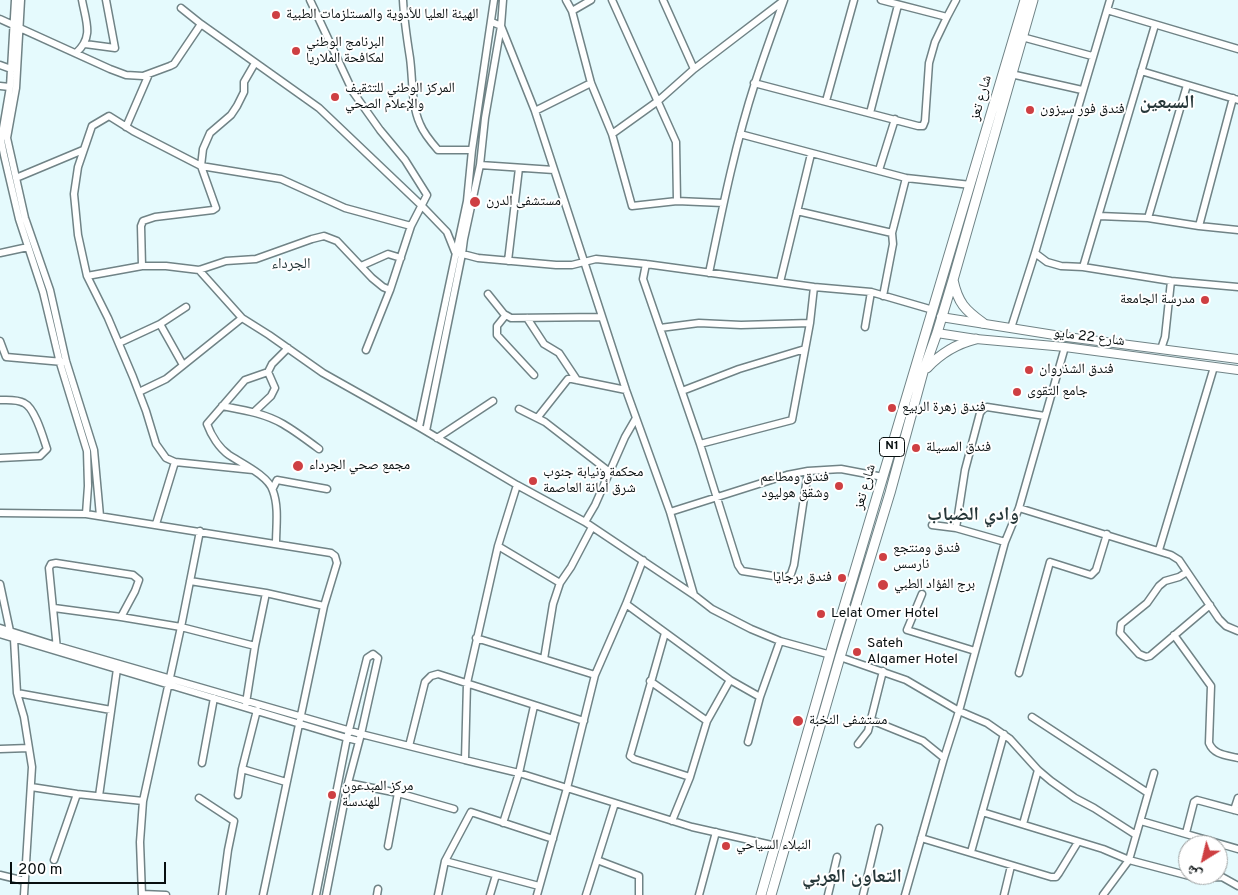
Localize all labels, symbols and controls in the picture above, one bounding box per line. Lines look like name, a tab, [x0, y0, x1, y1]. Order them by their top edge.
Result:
place label: الهيئة العليا للأدوية والمستلزمات الطبية	[286, 7, 479, 23]
marker: الهيئة العليا للأدوية والمستلزمات الطبية	[270, 9, 282, 21]
place label: البرنامج الوطني لمكافحة الملاريا	[306, 35, 384, 68]
marker: البرنامج الوطني لمكافحة الملاريا	[290, 45, 302, 57]
street label: شارع تعز	[968, 73, 996, 123]
place label: المركز الوطني للتثقيف والإعلام الصحي	[345, 81, 455, 114]
marker: المركز الوطني للتثقيف والإعلام الصحي	[329, 91, 341, 103]
district label: السبعين	[1139, 93, 1195, 115]
place label: فندق فور سيزون	[1040, 102, 1125, 118]
marker: فندق فور سيزون	[1024, 104, 1036, 116]
place label: مستشفى الدرن	[486, 194, 561, 210]
marker: مستشفى الدرن	[468, 195, 482, 209]
district label: الجرداء	[271, 256, 311, 274]
place label: مدرسة الجامعة	[1120, 292, 1195, 308]
marker: مدرسة الجامعة	[1199, 294, 1211, 306]
street label: شارع 22 مايو	[1052, 325, 1126, 351]
place label: فندق الشذروان	[1039, 362, 1114, 378]
marker: فندق الشذروان	[1023, 364, 1035, 376]
place label: جامع التقوى	[1027, 384, 1088, 400]
marker: جامع التقوى	[1011, 386, 1023, 398]
place label: فندق زهرة الربيع	[902, 400, 986, 416]
marker: فندق زهرة الربيع	[886, 402, 898, 414]
road number: N1	[880, 438, 904, 457]
place label: فندق المسيلة	[926, 440, 991, 456]
marker: فندق المسيلة	[910, 442, 922, 454]
place label: مجمع صحي الجرداء	[309, 458, 410, 474]
marker: مجمع صحي الجرداء	[291, 459, 305, 473]
street label: شارع تعز	[852, 462, 880, 512]
place label: محكمة ونيابة جنوب شرق أمانة العاصمة	[543, 465, 643, 498]
place label: فندق ومطاعم وشقق هوليود	[760, 470, 829, 502]
marker: محكمة ونيابة جنوب شرق أمانة العاصمة	[527, 475, 539, 487]
marker: فندق ومطاعم وشقق هوليود	[833, 480, 845, 492]
district label: وادي الضباب	[927, 505, 1019, 527]
place label: فندق ومنتجع نارسس	[893, 541, 960, 574]
marker: فندق ومنتجع نارسس	[877, 551, 889, 563]
place label: فندق برجايا	[773, 570, 832, 586]
marker: فندق برجايا	[836, 572, 848, 584]
place label: برج الفؤاد الطبي	[894, 577, 975, 593]
marker: برج الفؤاد الطبي	[876, 578, 890, 592]
place label: Lelat Omer Hotel	[831, 606, 938, 622]
marker: Lelat Omer Hotel	[815, 608, 827, 620]
place label: Sateh Alqamer Hotel	[867, 636, 958, 669]
marker: Sateh Alqamer Hotel	[851, 646, 863, 658]
place label: مستشفى النخبة	[809, 713, 887, 729]
marker: مستشفى النخبة	[791, 714, 805, 728]
place label: مركز المبدعون للهندسة	[342, 779, 413, 812]
marker: مركز المبدعون للهندسة	[326, 789, 338, 801]
north arrow	[1178, 835, 1228, 885]
place label: النبلاء السياحي	[736, 838, 811, 854]
marker: النبلاء السياحي	[720, 840, 732, 852]
scale bar	[12, 852, 169, 884]
text: ش	[1183, 860, 1205, 883]
text: 200 m	[18, 861, 63, 880]
district label: التعاون العربي	[802, 867, 902, 889]

